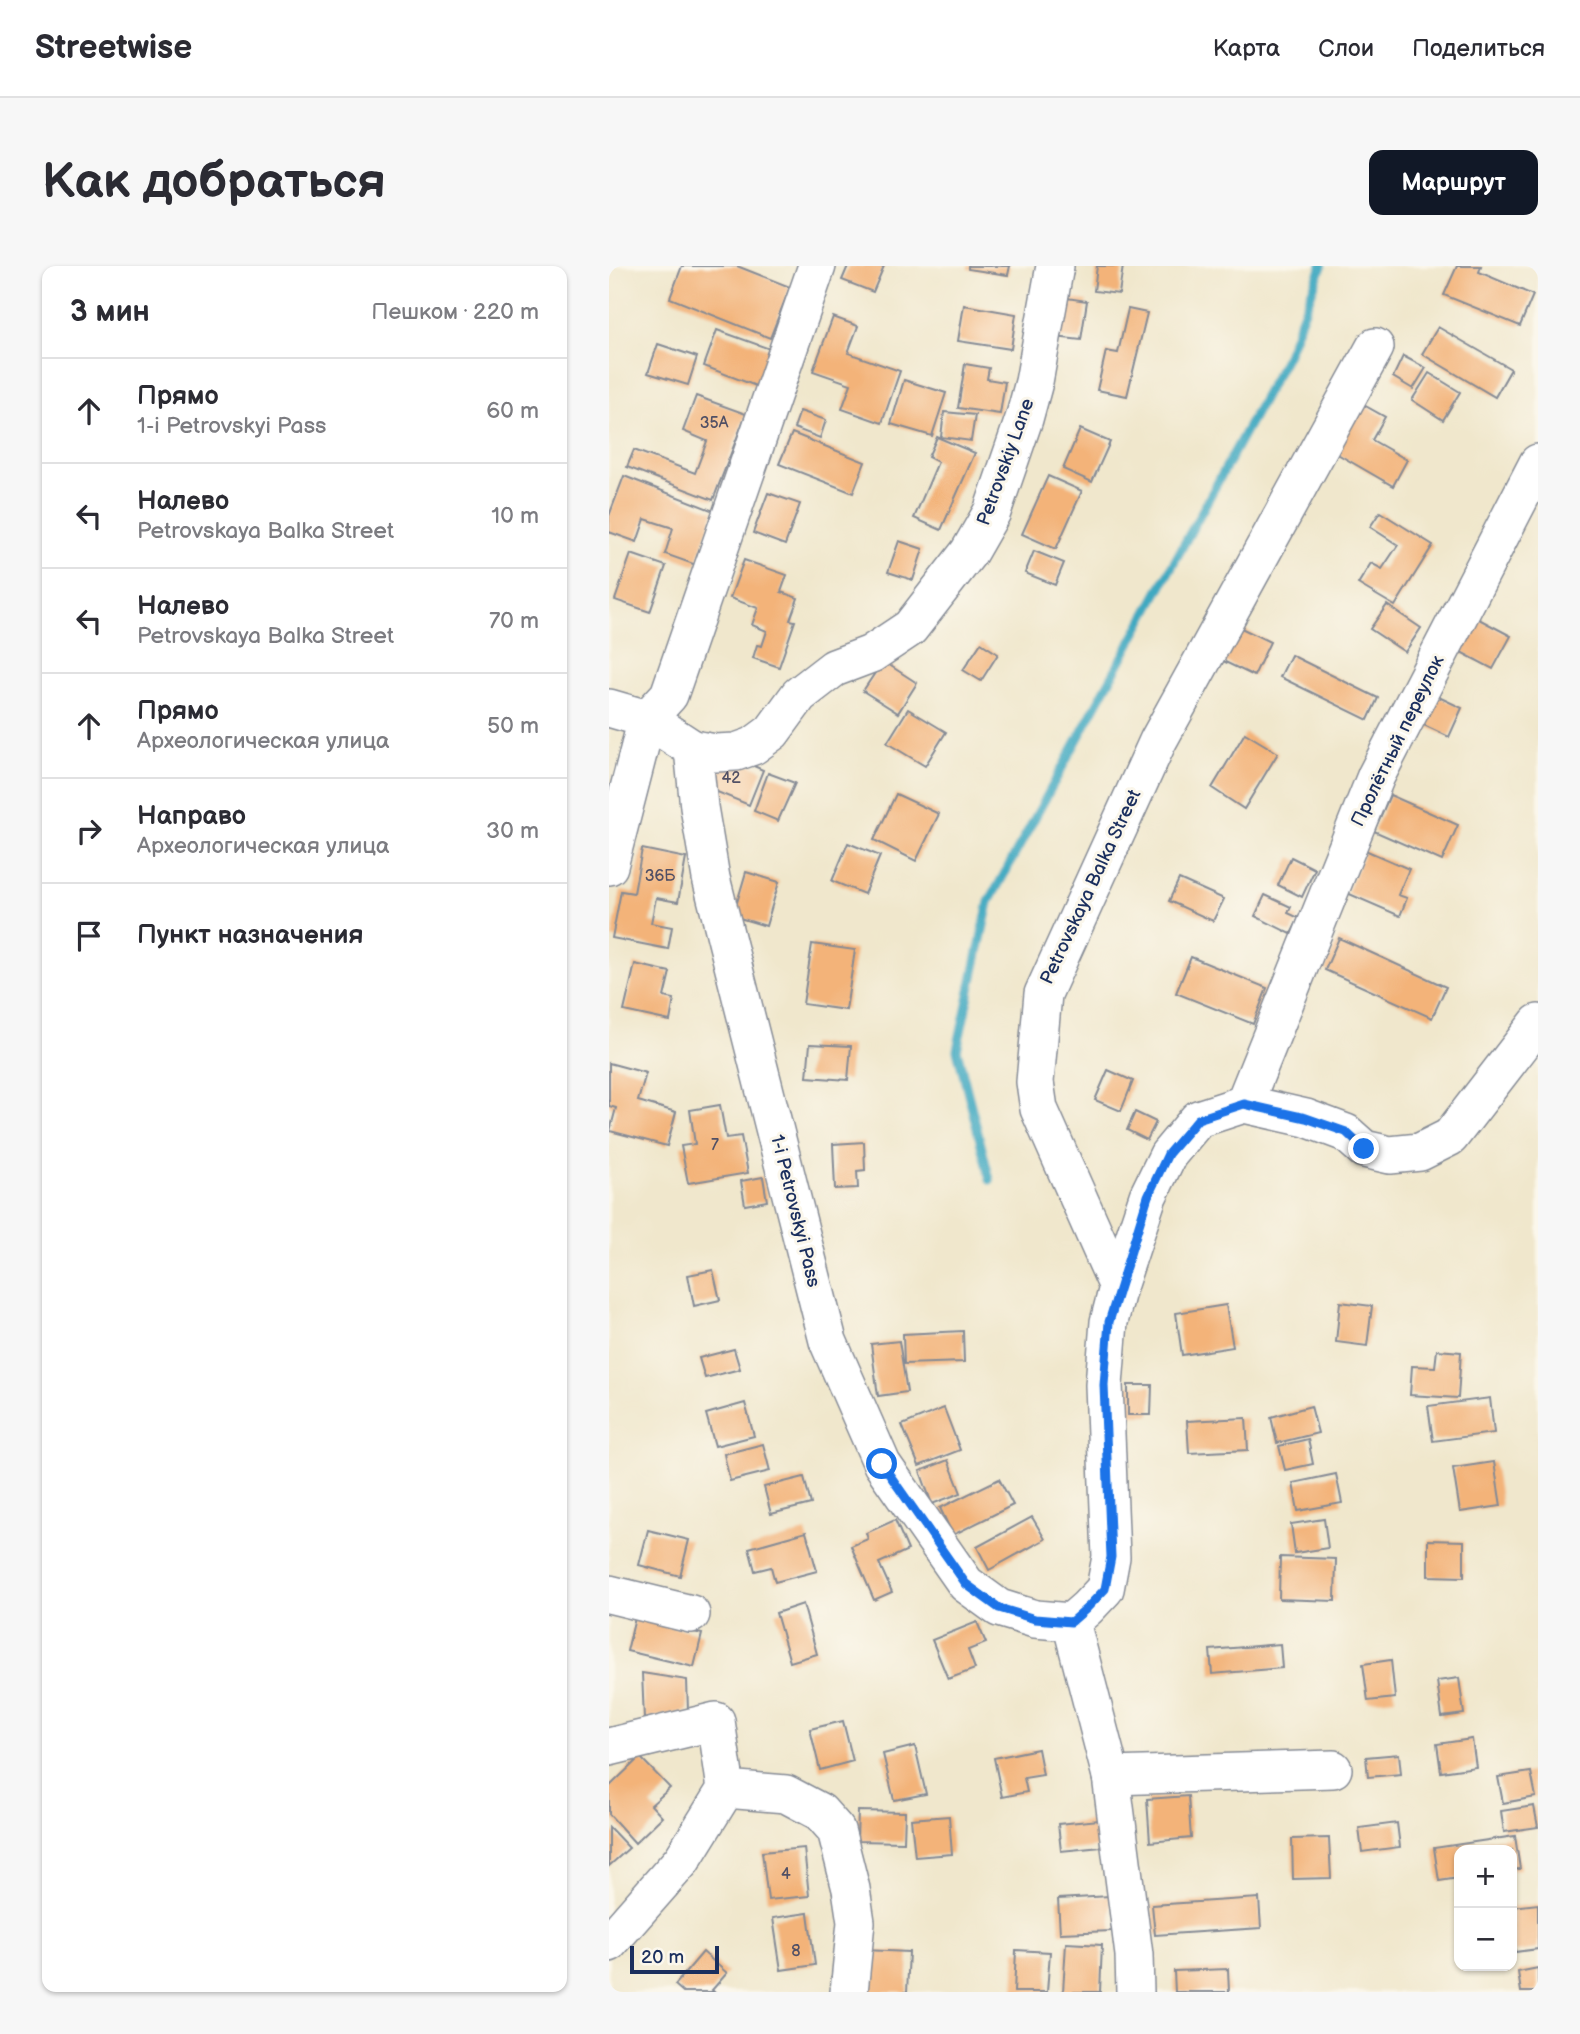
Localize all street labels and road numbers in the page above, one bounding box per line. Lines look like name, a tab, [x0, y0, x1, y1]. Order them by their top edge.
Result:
street label: Petrovskiy Lane	[972, 395, 1040, 529]
street label: Пролётный переулок	[1347, 652, 1449, 830]
street label: Petrovskaya Balka Street	[1036, 786, 1146, 988]
street label: 1-i Petrovskyi Pass	[765, 1132, 825, 1290]

